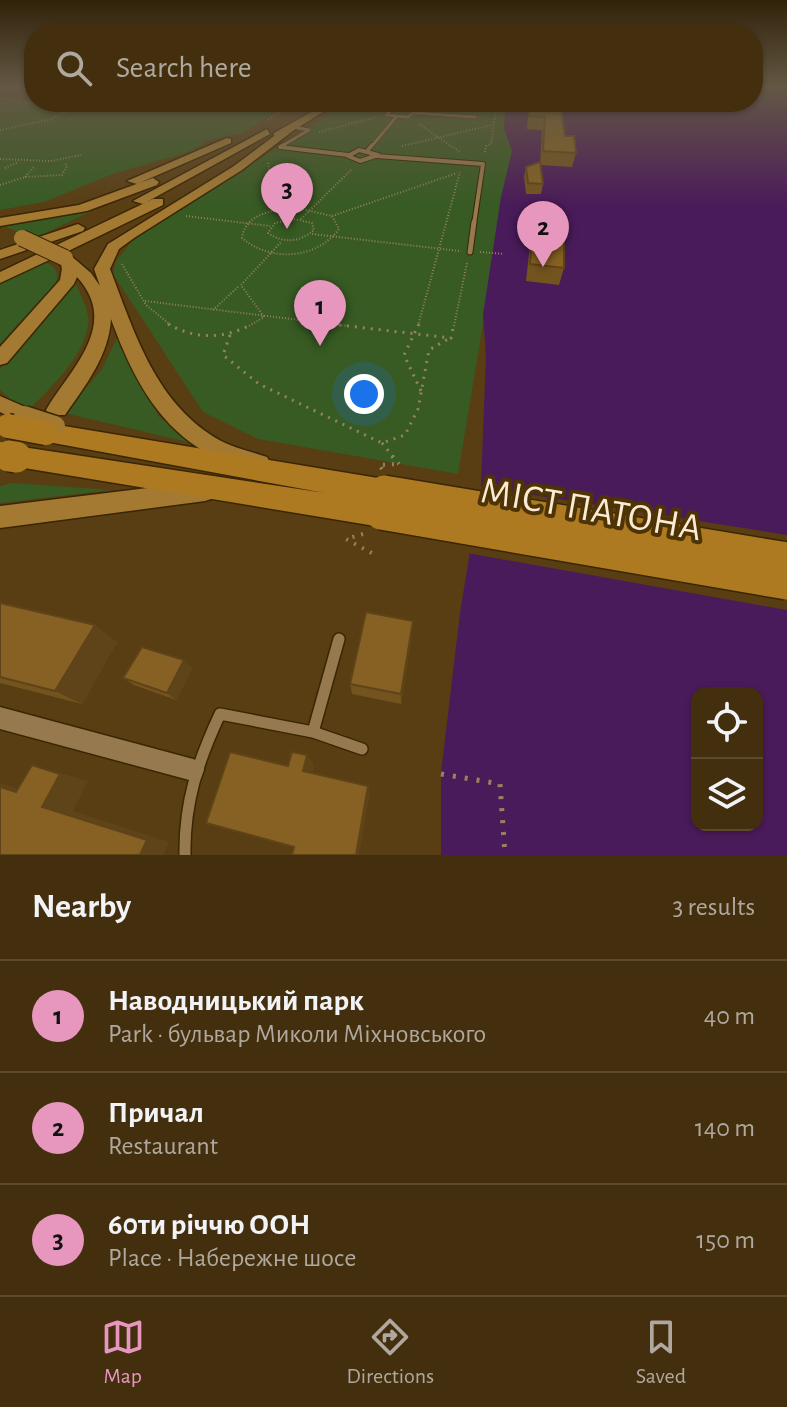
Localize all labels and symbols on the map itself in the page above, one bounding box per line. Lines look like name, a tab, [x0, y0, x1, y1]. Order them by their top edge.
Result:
pin: 3	[261, 163, 313, 229]
pin: 2	[517, 201, 569, 267]
pin: 1	[294, 280, 346, 346]
your location	[344, 374, 384, 414]
street label: МІСТ ПАТОНА	[477, 472, 705, 548]

